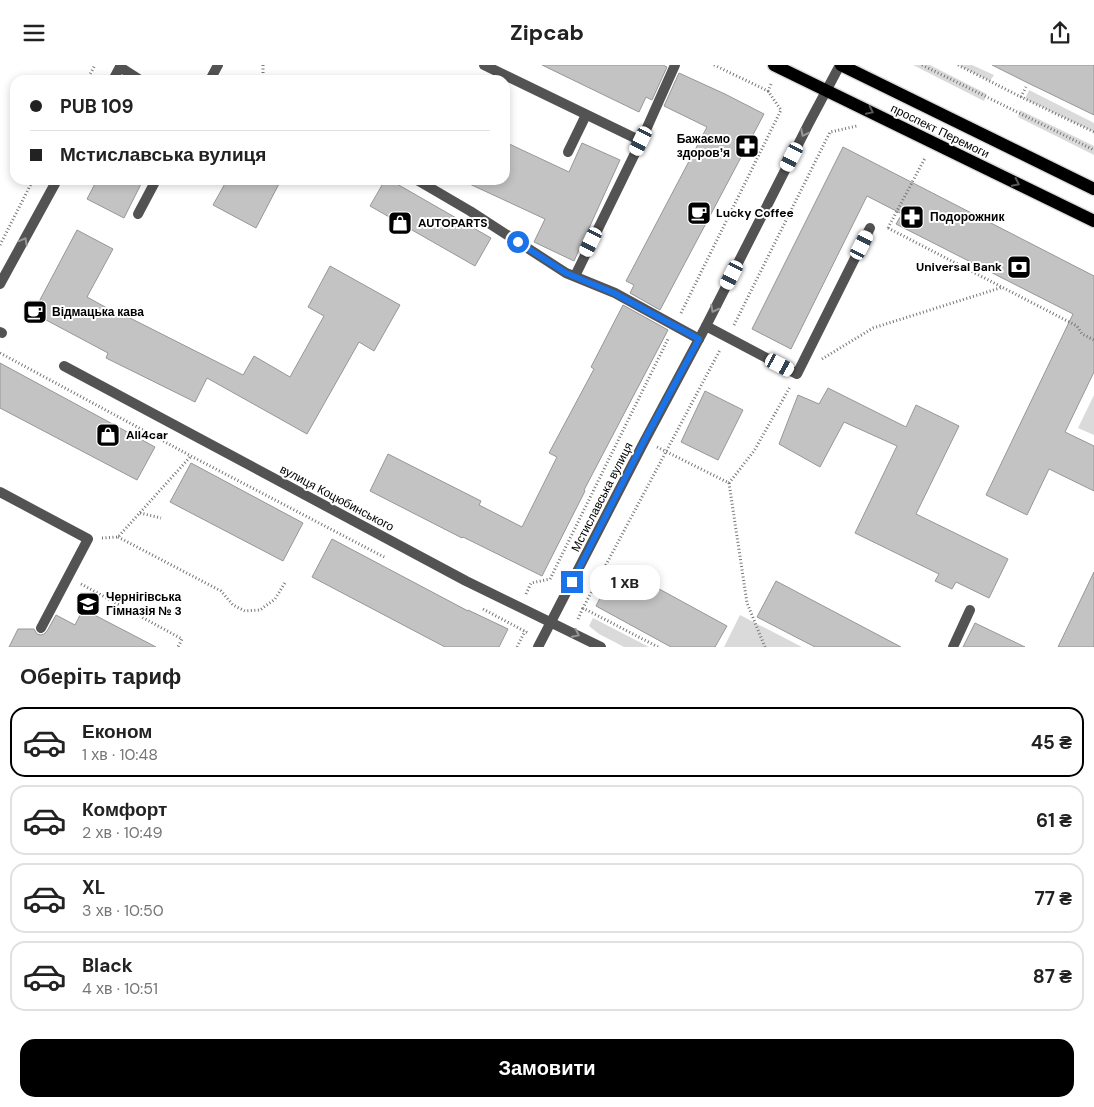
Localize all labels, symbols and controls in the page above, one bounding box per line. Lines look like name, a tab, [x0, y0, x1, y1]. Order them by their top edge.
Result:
text: Zipcab	[510, 18, 584, 47]
icon: menu	[20, 19, 48, 47]
icon: share	[1046, 19, 1074, 47]
text: PUB 109	[60, 94, 134, 119]
street label: проспект Перемоги	[888, 100, 992, 162]
one-way arrow	[865, 105, 874, 116]
car	[627, 124, 654, 158]
one-way arrow	[800, 128, 810, 137]
place label: Бажаємо здоровʼя	[677, 131, 730, 161]
pharmacy icon: Бажаємо здоровʼя	[734, 133, 760, 159]
car	[778, 140, 805, 174]
text: Мстиславська вулиця	[60, 142, 266, 167]
one-way arrow	[1011, 177, 1020, 187]
cafe icon: Lucky Coffee	[686, 200, 712, 226]
pharmacy icon: Подорожник	[899, 204, 925, 230]
place label: Lucky Coffee	[716, 205, 794, 221]
place label: Подорожник	[930, 209, 1005, 225]
shop icon: AUTOPARTS	[387, 210, 413, 236]
place label: AUTOPARTS	[418, 215, 488, 231]
car	[577, 225, 604, 259]
car	[848, 228, 875, 262]
route start	[507, 231, 529, 253]
one-way arrow	[17, 238, 27, 247]
bank icon: Universal Bank	[1006, 254, 1032, 280]
car	[718, 258, 745, 292]
place label: Universal Bank	[916, 259, 1002, 275]
cafe icon: Відмацька кава	[22, 299, 48, 325]
place label: Відмацька кава	[52, 304, 144, 320]
one-way arrow	[710, 304, 720, 313]
car	[763, 351, 796, 379]
shop icon: All4car	[95, 422, 121, 448]
place label: All4car	[126, 427, 168, 443]
street label: Мстиславська вулиця	[567, 440, 637, 554]
street label: вулиця Коцюбинського	[277, 461, 397, 535]
callout: 1 хв	[590, 565, 660, 599]
route end	[561, 571, 583, 593]
text: 1 хв	[611, 572, 639, 593]
place label: Чернігівська Гімназія № 3	[106, 589, 182, 619]
school or university icon: Чернігівська Гімназія № 3	[75, 591, 101, 617]
one-way arrow	[571, 628, 580, 639]
text: Оберіть тариф	[20, 662, 181, 691]
text: Економ	[82, 719, 152, 744]
icon: car	[22, 720, 67, 765]
text: 45 ₴	[1031, 730, 1072, 755]
text: 1 хв · 10:48	[82, 744, 158, 765]
text: Комфорт	[82, 797, 167, 822]
icon: car	[22, 798, 67, 843]
text: 61 ₴	[1036, 808, 1072, 833]
text: 2 хв · 10:49	[82, 822, 163, 843]
text: XL	[82, 875, 105, 900]
icon: car	[22, 876, 67, 921]
text: 77 ₴	[1034, 886, 1072, 911]
text: 3 хв · 10:50	[82, 900, 164, 921]
text: Black	[82, 953, 133, 978]
icon: car	[22, 954, 67, 999]
text: 87 ₴	[1033, 964, 1072, 989]
text: 4 хв · 10:51	[82, 978, 158, 999]
button: Замовити	[20, 1039, 1074, 1097]

